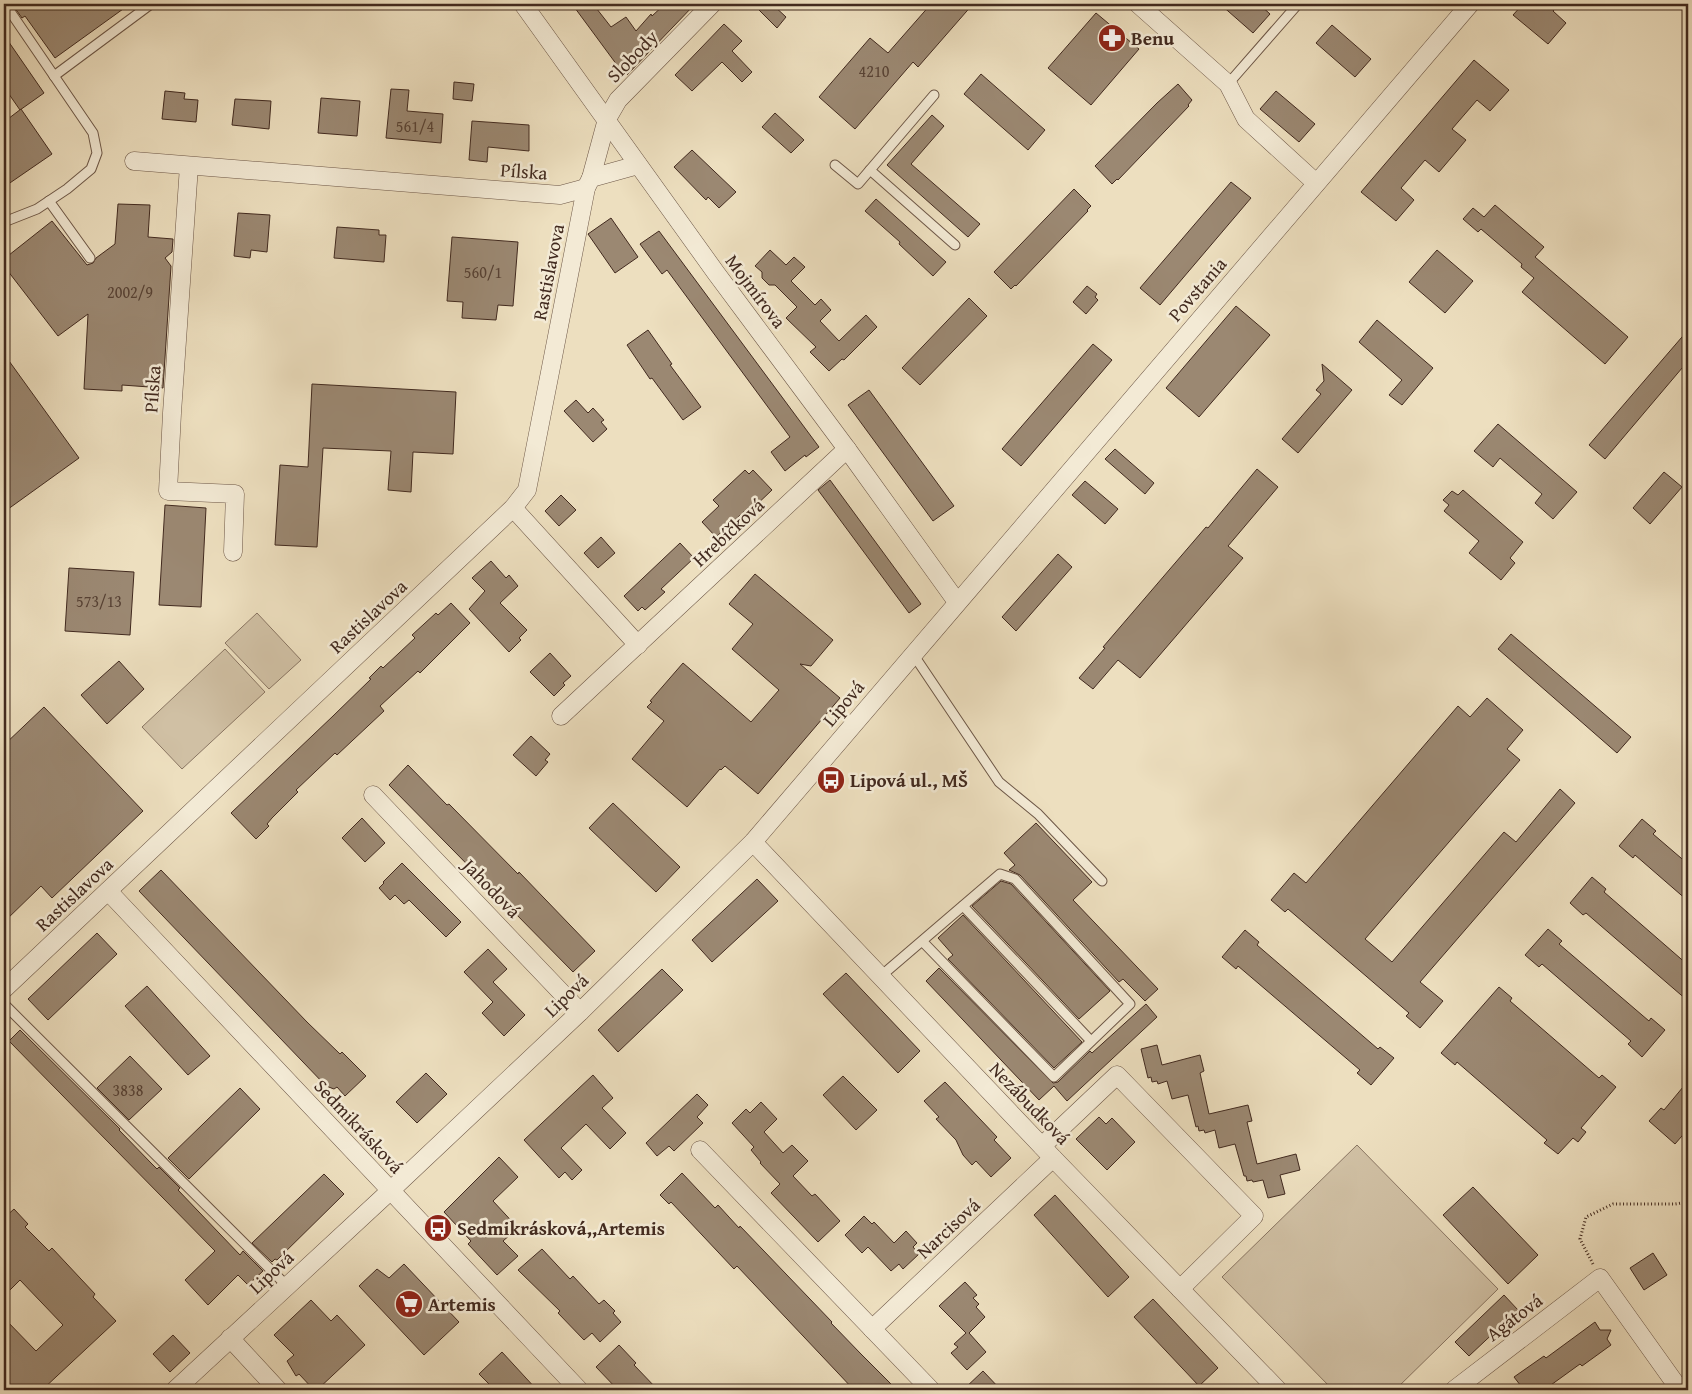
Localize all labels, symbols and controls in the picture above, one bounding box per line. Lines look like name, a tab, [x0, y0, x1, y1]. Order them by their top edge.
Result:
street label: Slobody	[600, 23, 664, 89]
pharmacy icon: Benu	[1097, 23, 1127, 53]
place label: Benu	[1131, 24, 1174, 52]
house number: 4210	[859, 59, 890, 83]
house number: 561/4	[396, 114, 434, 138]
street label: Pílska	[500, 155, 548, 187]
street label: Rastislavova	[525, 221, 571, 323]
street label: Mojmírova	[719, 248, 793, 334]
street label: Povstania	[1161, 251, 1233, 327]
house number: 560/1	[464, 260, 502, 284]
house number: 2002/9	[107, 280, 153, 304]
street label: Pílska	[136, 365, 168, 413]
street label: Hrebíčková	[686, 491, 770, 573]
street label: Rastislavova	[323, 572, 413, 660]
house number: 573/13	[76, 589, 122, 613]
street label: Lipová	[815, 674, 871, 732]
bus stop icon: Lipová ul., MŠ	[816, 765, 846, 795]
place label: Lipová ul., MŠ	[850, 766, 968, 794]
street label: Rastislavova	[29, 850, 119, 938]
street label: Jahodová	[455, 850, 528, 924]
street label: Lipová	[537, 967, 595, 1023]
street label: Nezábudková	[983, 1055, 1077, 1151]
street label: Sedmikrásková	[308, 1072, 410, 1180]
house number: 3838	[113, 1078, 144, 1102]
street label: Narcisová	[910, 1191, 986, 1265]
bus stop icon: Sedmikrásková,,Artemis	[423, 1213, 453, 1243]
place label: Sedmikrásková,,Artemis	[457, 1214, 665, 1242]
street label: Lipová	[242, 1244, 300, 1300]
street label: Agátová	[1480, 1286, 1548, 1348]
supermarket icon: Artemis	[394, 1289, 424, 1319]
place label: Artemis	[428, 1290, 496, 1318]

